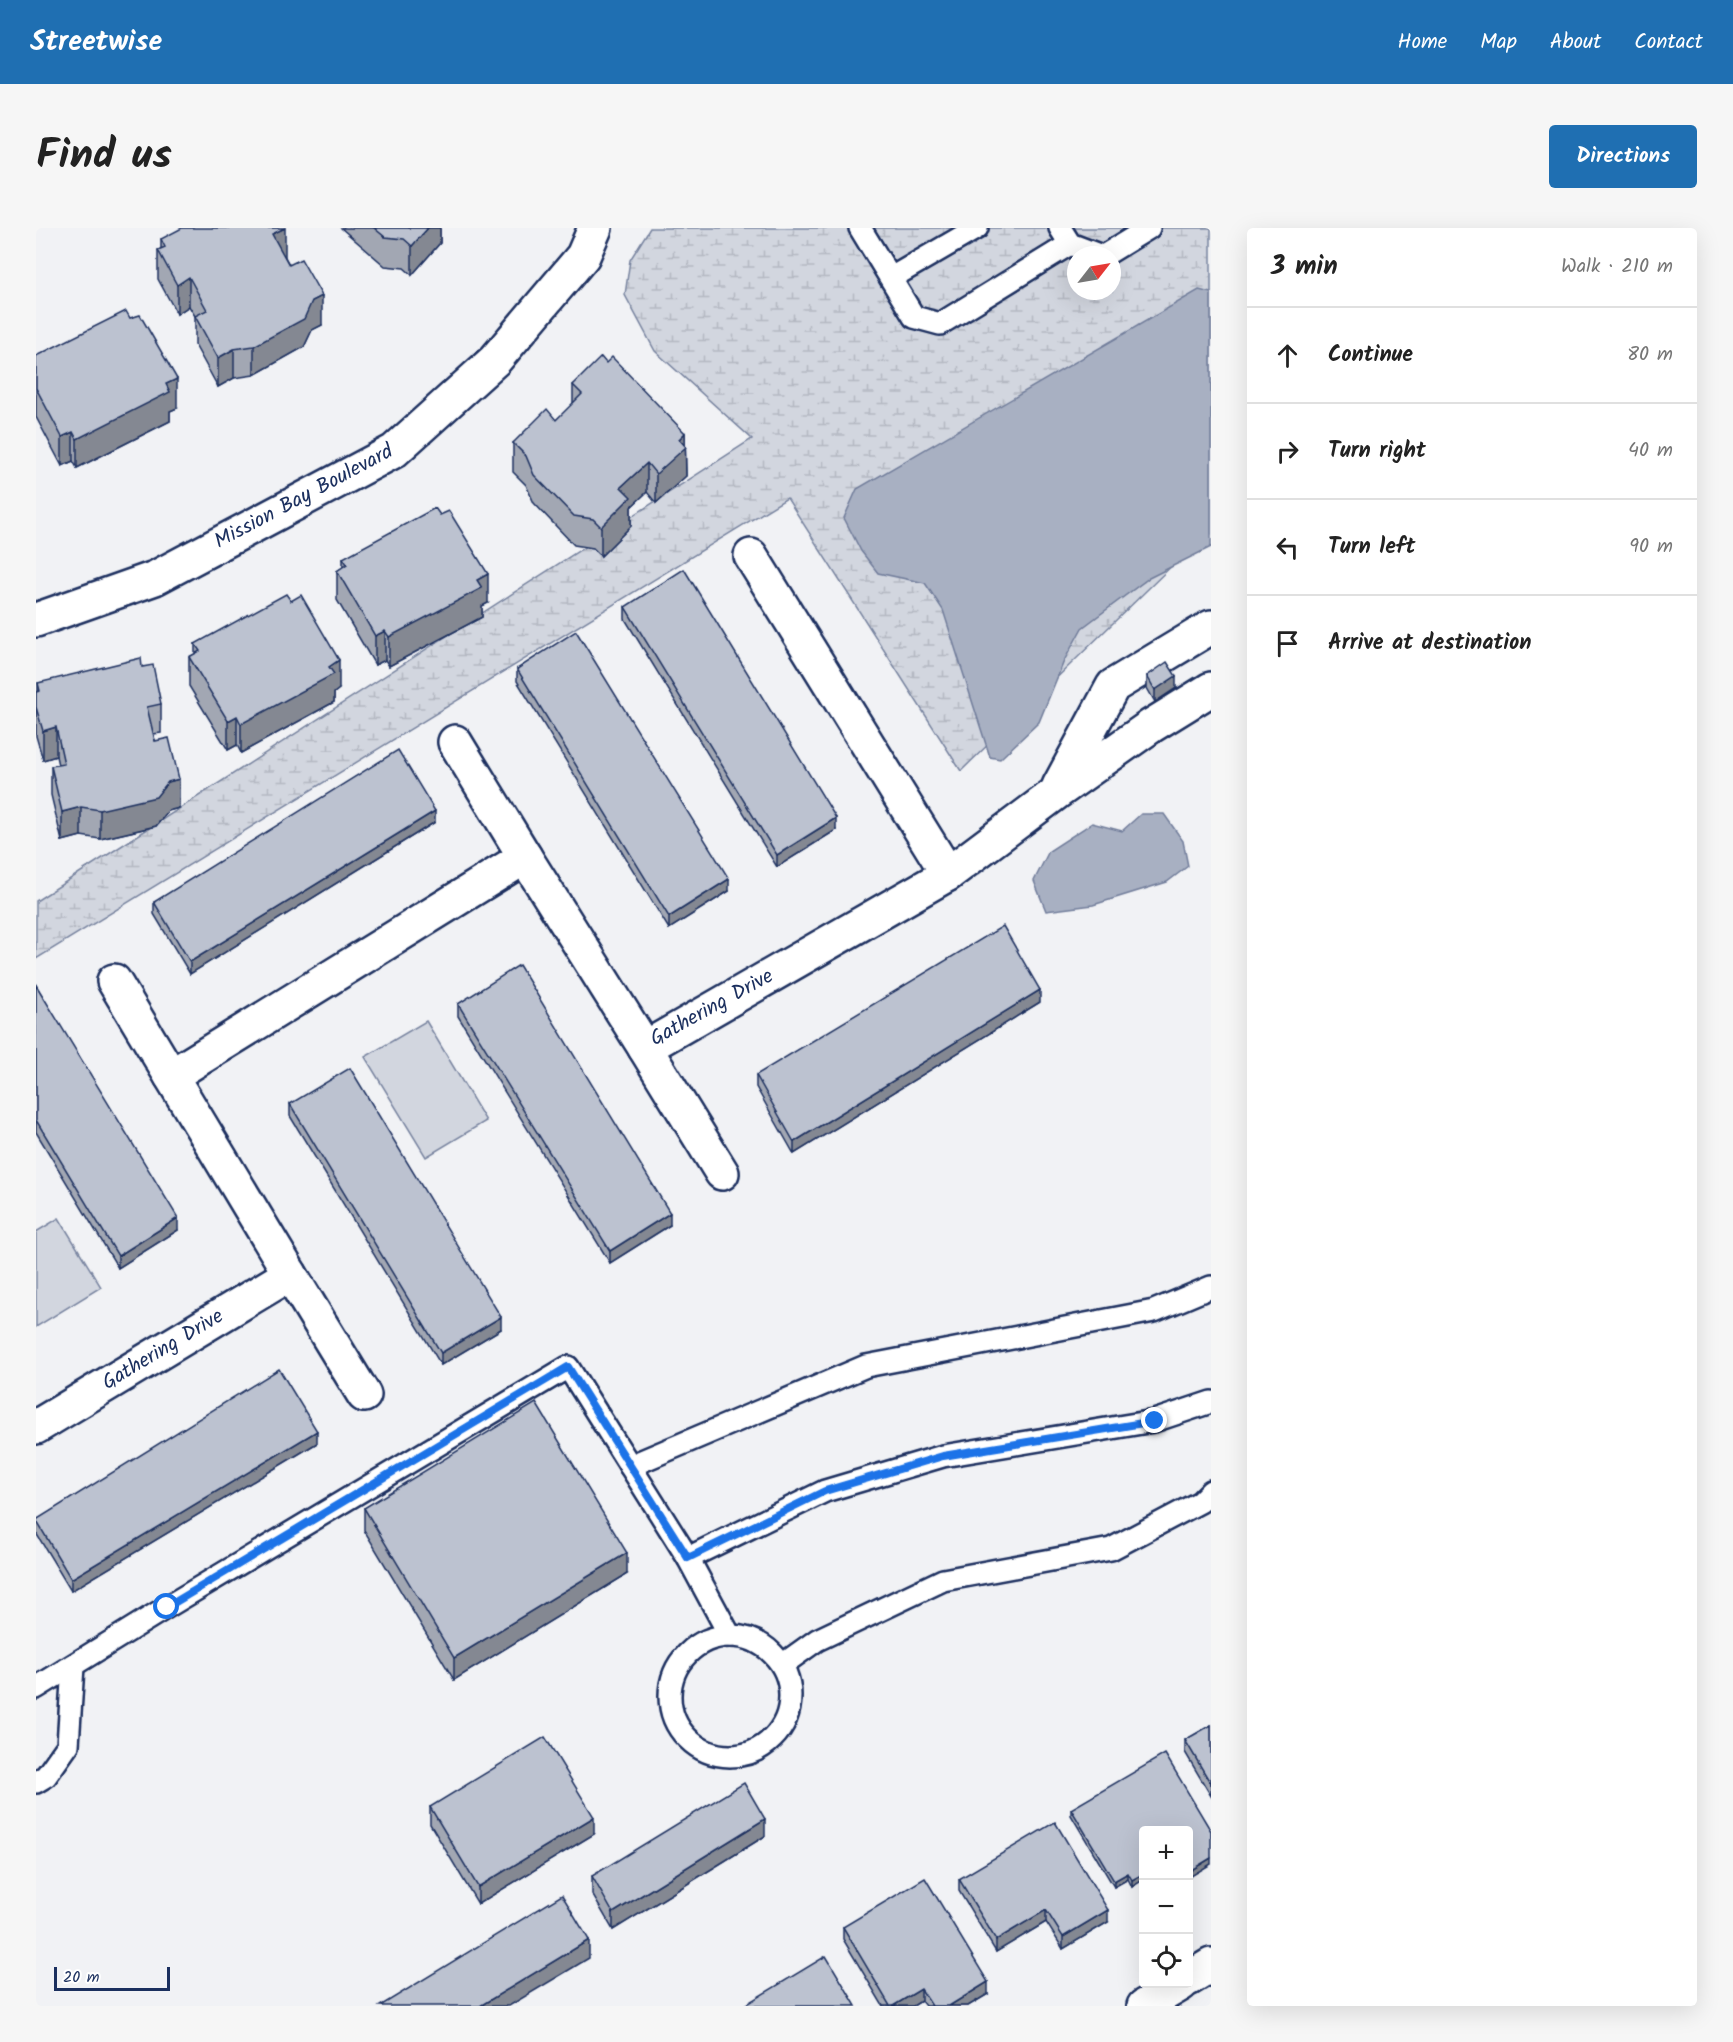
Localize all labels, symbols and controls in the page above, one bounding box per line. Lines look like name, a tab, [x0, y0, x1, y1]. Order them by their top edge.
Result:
text: Streetwise	[30, 20, 162, 65]
text: Home	[1398, 26, 1447, 59]
text: Map	[1480, 26, 1517, 59]
text: About	[1550, 26, 1601, 59]
text: Contact	[1634, 26, 1703, 59]
text: Find us	[36, 123, 172, 190]
button: Directions	[1549, 125, 1697, 188]
north arrow	[1067, 246, 1121, 300]
text: 3 min	[1271, 246, 1338, 288]
text: Walk · 210 m	[1561, 251, 1673, 283]
text: Continue	[1328, 338, 1413, 373]
icon: ahead	[1271, 339, 1304, 372]
text: 80 m	[1627, 339, 1673, 371]
text: Turn right	[1328, 434, 1426, 469]
icon: right	[1271, 435, 1304, 468]
text: 40 m	[1628, 435, 1673, 467]
street label: Mission Bay Boulevard	[208, 436, 400, 558]
text: Turn left	[1328, 530, 1415, 565]
icon: left	[1271, 531, 1304, 564]
text: 90 m	[1629, 531, 1673, 563]
text: Arrive at destination	[1328, 626, 1531, 661]
icon: arrive	[1271, 627, 1304, 660]
street label: Gathering Drive	[644, 960, 780, 1056]
street label: Gathering Drive	[96, 1300, 231, 1399]
route end	[1141, 1407, 1167, 1433]
route start	[153, 1593, 179, 1619]
map controls	[1139, 1826, 1193, 1988]
button: +	[1139, 1826, 1193, 1880]
button: −	[1139, 1880, 1193, 1934]
button: locate	[1139, 1934, 1193, 1988]
scale bar	[54, 1964, 170, 1992]
text: 20 m	[63, 1965, 99, 1990]

